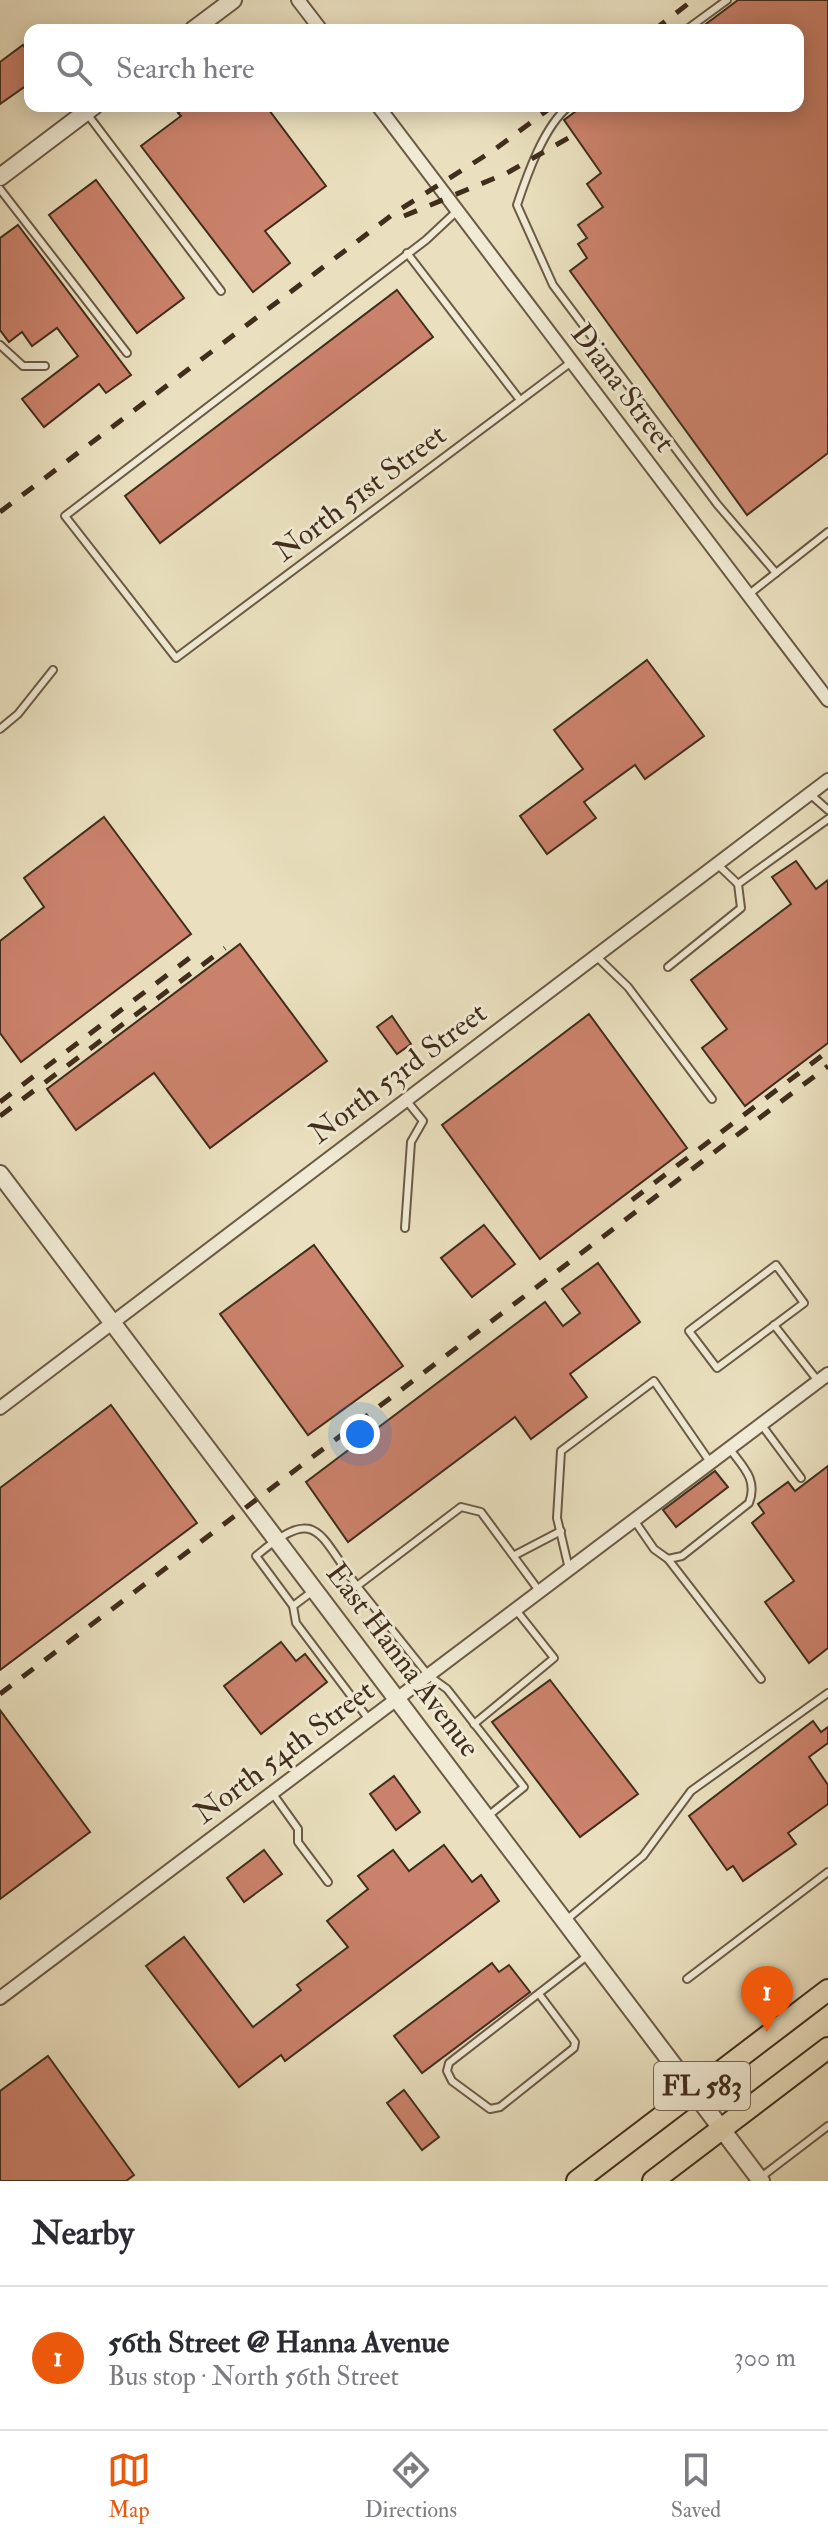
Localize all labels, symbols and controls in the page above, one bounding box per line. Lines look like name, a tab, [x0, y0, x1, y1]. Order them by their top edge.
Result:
search box	[24, 24, 804, 112]
icon: search	[52, 46, 96, 90]
text: Search here	[116, 50, 255, 87]
street label: Diana Street	[563, 317, 683, 460]
street label: North 51st Street	[267, 416, 454, 570]
street label: North 53rd Street	[302, 994, 494, 1152]
your location	[340, 1414, 380, 1454]
street label: East Hanna Avenue	[318, 1556, 488, 1764]
street label: North 54th Street	[187, 1672, 382, 1832]
pin: 1	[741, 1966, 793, 2032]
road number: FL 583	[654, 2062, 750, 2110]
text: Nearby	[32, 2212, 134, 2255]
text: 56th Street @ Hanna Avenue	[108, 2324, 449, 2361]
text: 1	[53, 2342, 63, 2374]
text: 300 m	[734, 2342, 796, 2374]
text: Bus stop · North 56th Street	[108, 2361, 399, 2393]
tab: Map	[107, 2448, 151, 2524]
tab: Directions	[365, 2448, 457, 2524]
tab: Saved	[671, 2448, 721, 2524]

